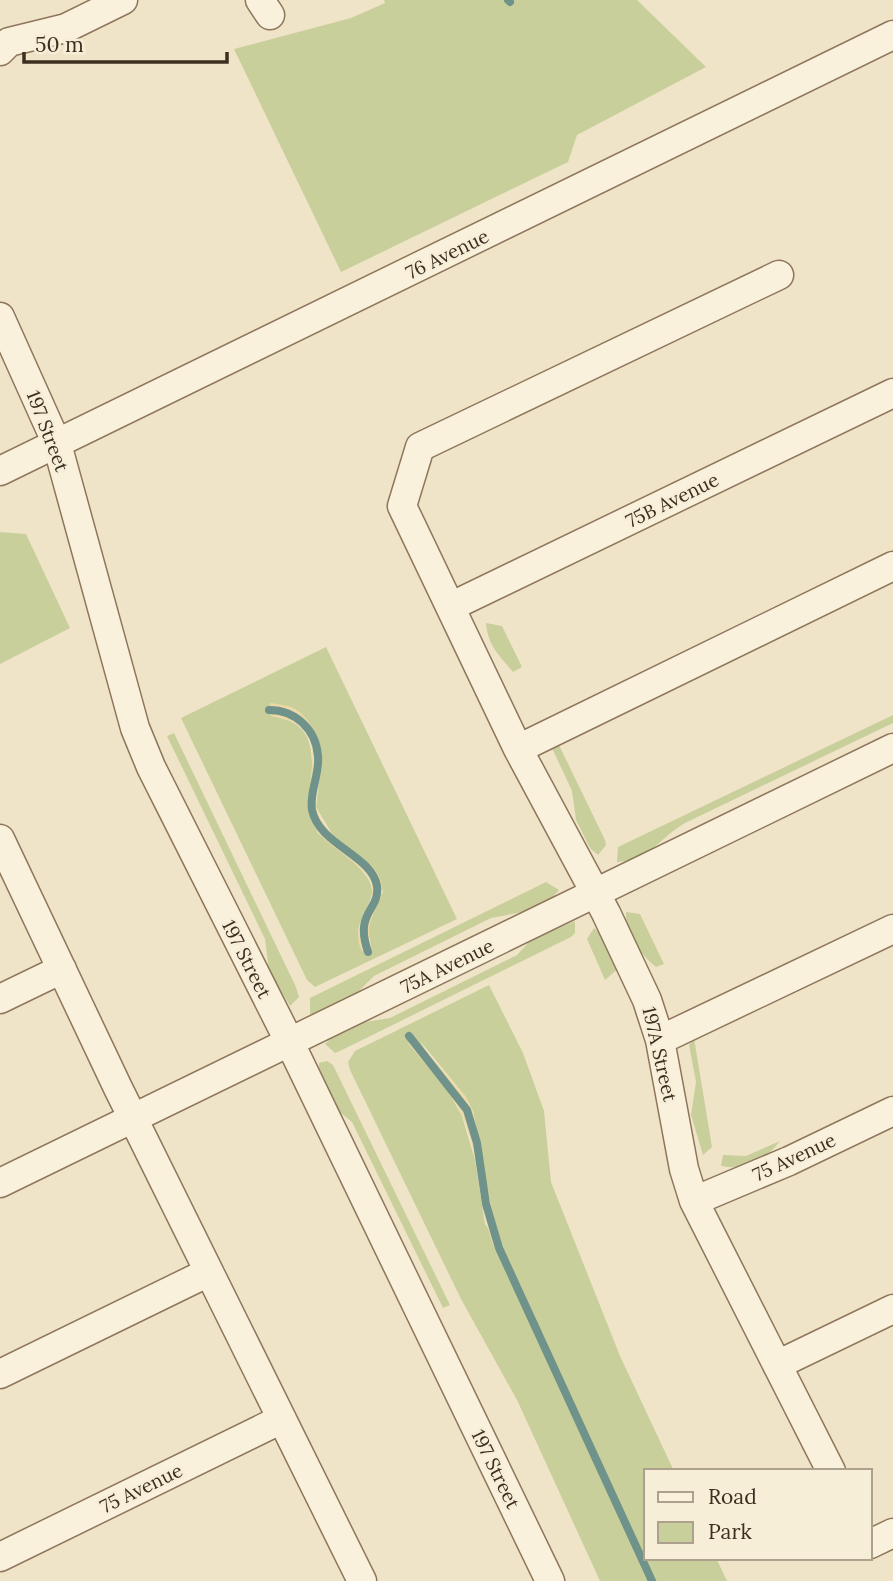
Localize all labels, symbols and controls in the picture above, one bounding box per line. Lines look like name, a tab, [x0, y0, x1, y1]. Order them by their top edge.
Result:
scale bar	[24, 21, 228, 65]
text: 50 m	[35, 31, 84, 58]
street label: 76 Avenue	[402, 224, 492, 284]
street label: 197 Street	[22, 387, 75, 476]
street label: 75B Avenue	[622, 467, 722, 533]
street label: 197 Street	[217, 916, 277, 1003]
street label: 75A Avenue	[397, 933, 497, 999]
street label: 197A Street	[637, 1004, 683, 1104]
street label: 75 Avenue	[749, 1127, 839, 1187]
street label: 197 Street	[467, 1426, 526, 1513]
street label: 75 Avenue	[96, 1458, 186, 1518]
legend	[644, 1469, 872, 1560]
text: Road	[708, 1483, 757, 1510]
text: Park	[708, 1518, 752, 1545]

